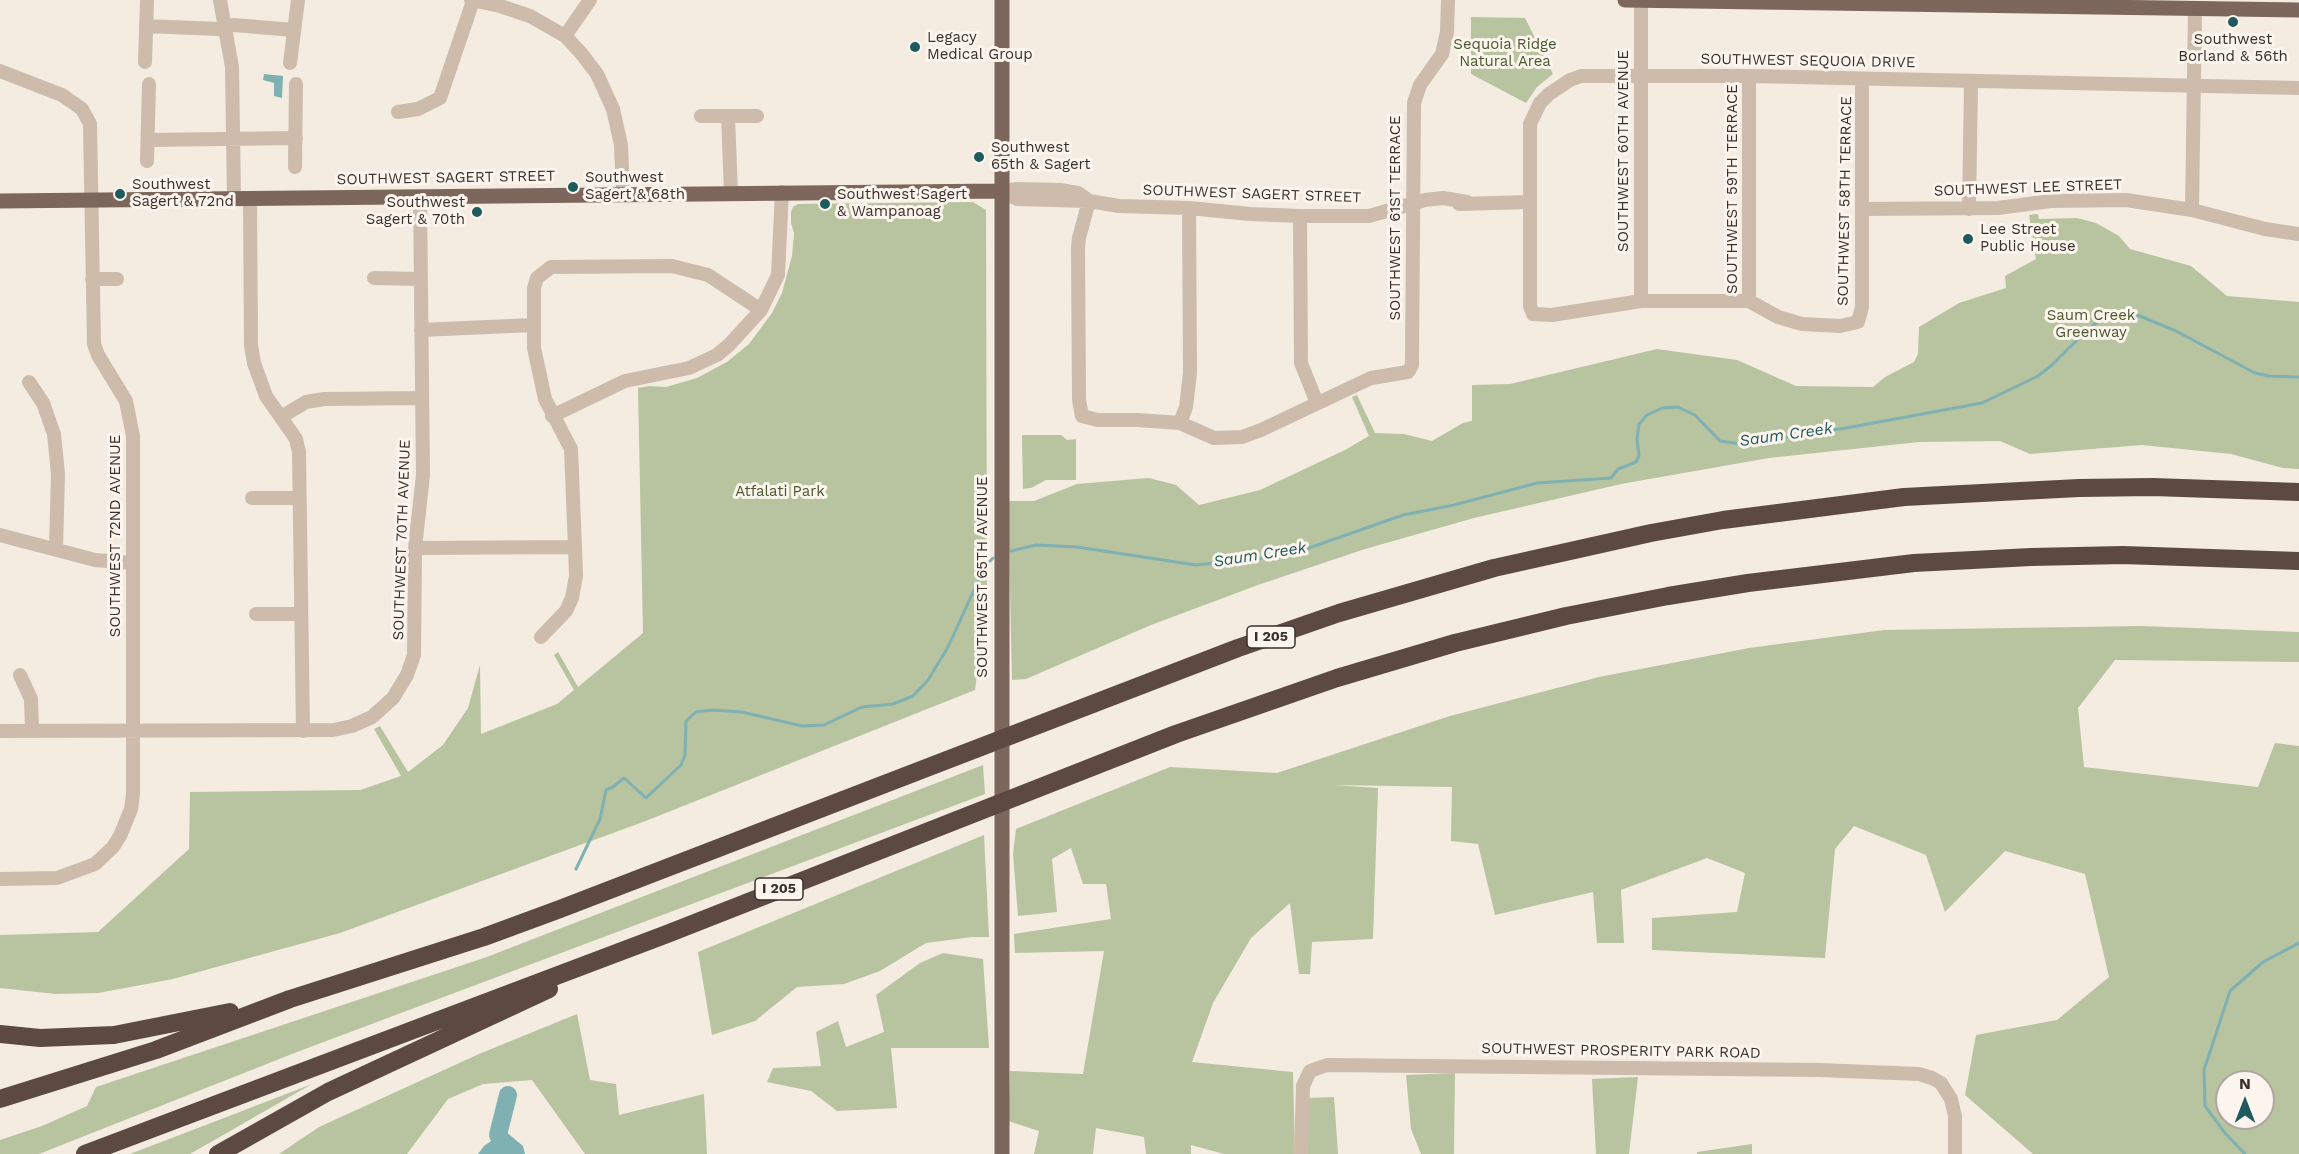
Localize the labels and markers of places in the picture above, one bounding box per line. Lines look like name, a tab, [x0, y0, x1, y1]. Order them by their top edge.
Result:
marker: Southwest Borland & 56th	[2226, 15, 2240, 29]
place label: Legacy Medical Group	[927, 29, 1033, 64]
place label: Southwest Borland & 56th	[2178, 31, 2288, 66]
marker: Legacy Medical Group	[908, 40, 922, 54]
place label: Southwest 65th & Sagert	[991, 139, 1091, 174]
marker: Southwest 65th & Sagert	[972, 150, 986, 164]
place label: Southwest Sagert & 68th	[585, 169, 685, 204]
place label: Southwest Sagert & 72nd	[132, 176, 234, 211]
marker: Southwest Sagert & 68th	[566, 180, 580, 194]
place label: Southwest Sagert & Wampanoag	[837, 186, 967, 221]
marker: Southwest Sagert & 72nd	[113, 187, 127, 201]
place label: Southwest Sagert & 70th	[366, 194, 465, 229]
marker: Southwest Sagert & Wampanoag	[818, 197, 832, 211]
marker: Southwest Sagert & 70th	[470, 205, 484, 219]
place label: Lee Street Public House	[1980, 221, 2076, 256]
marker: Lee Street Public House	[1961, 232, 1975, 246]

